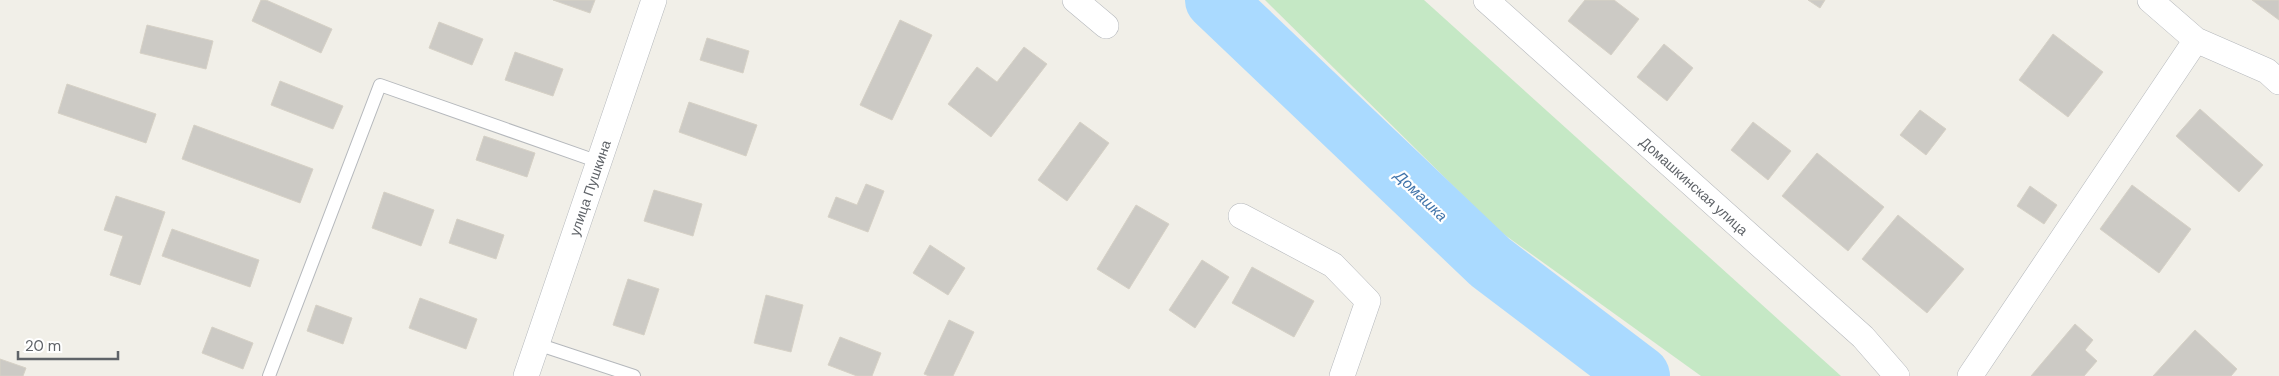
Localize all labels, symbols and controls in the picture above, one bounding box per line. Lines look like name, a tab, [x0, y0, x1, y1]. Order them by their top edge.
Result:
street label: Домашкинская улица	[1636, 133, 1752, 239]
street label: улица Пушкина	[565, 138, 615, 238]
water label: Домашка	[1389, 165, 1451, 226]
scale bar	[18, 328, 118, 360]
text: 20 m	[25, 336, 61, 356]

